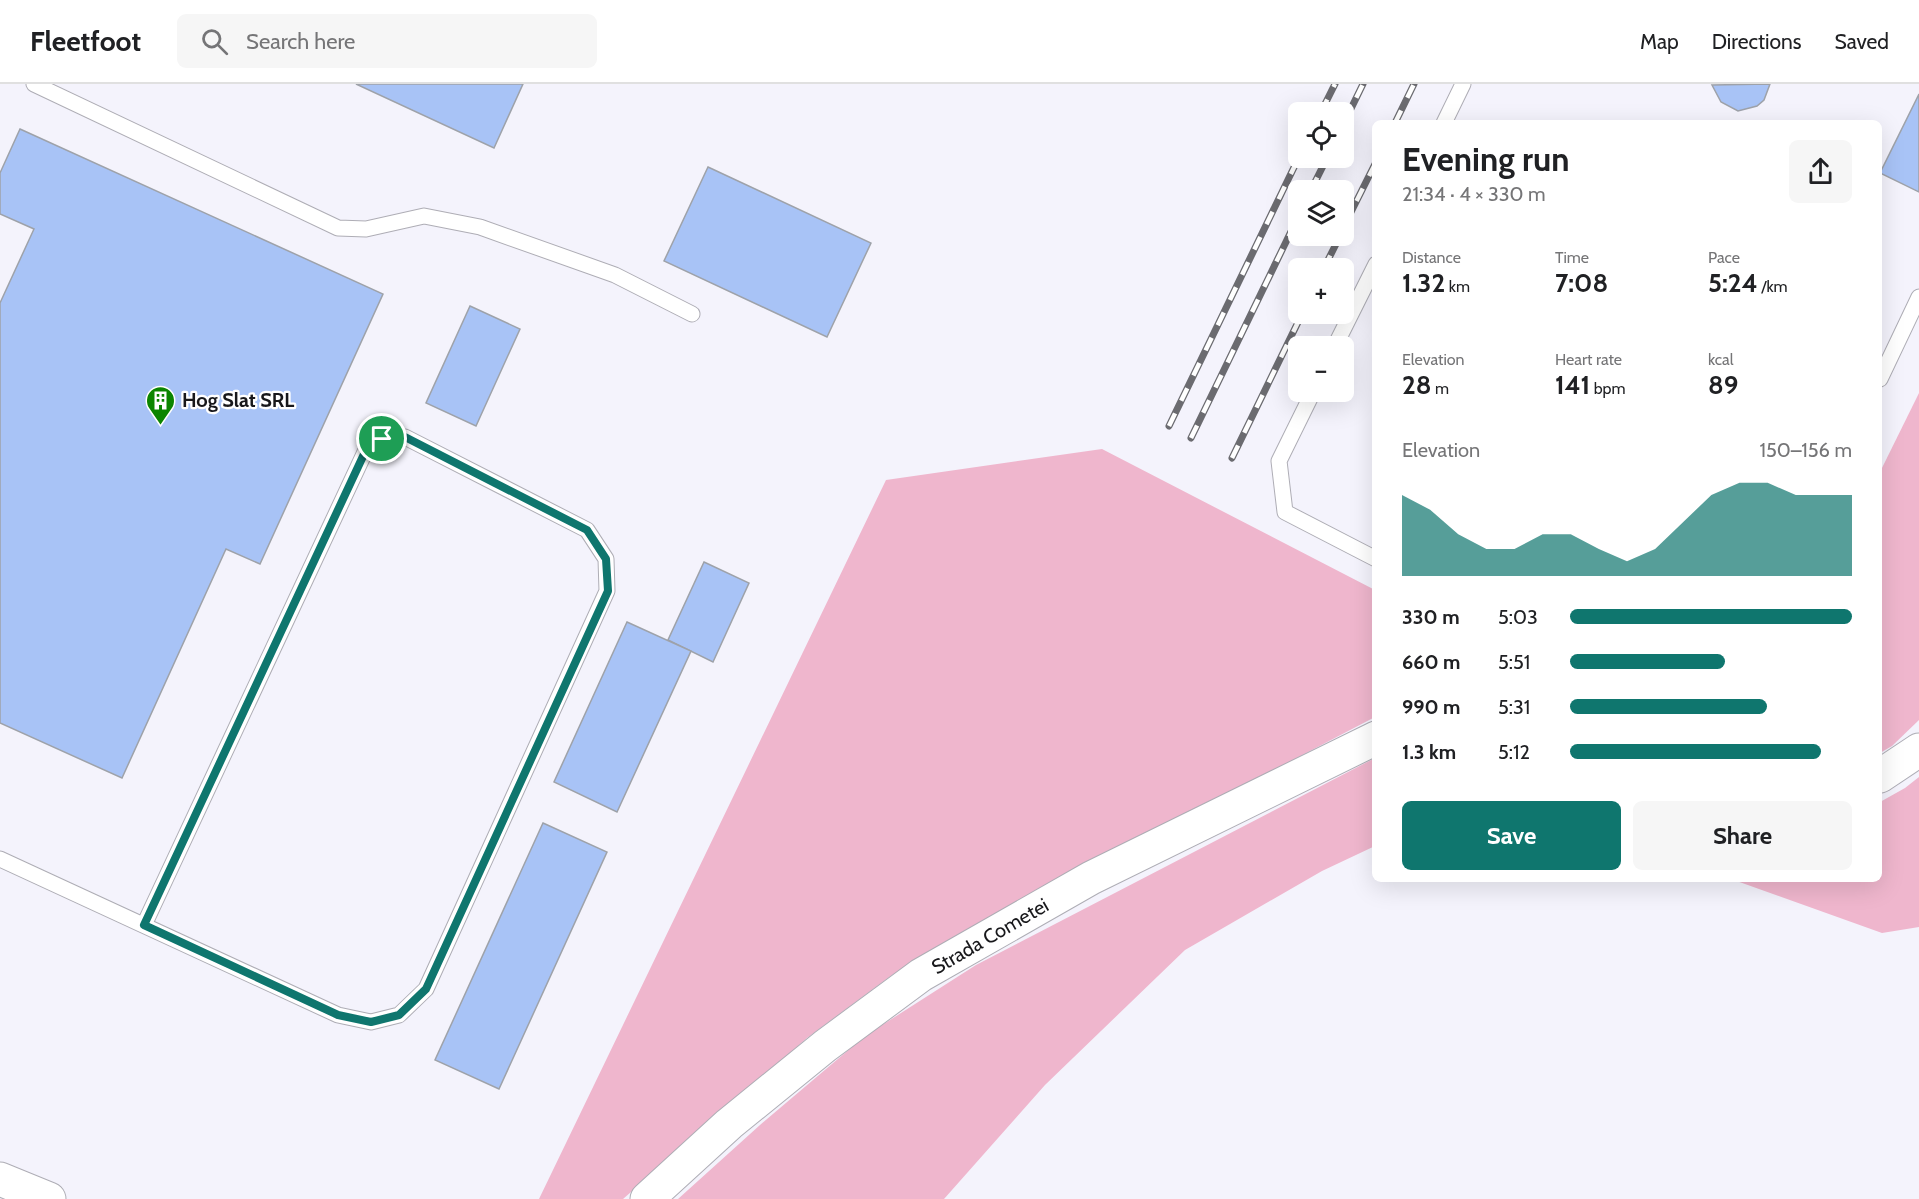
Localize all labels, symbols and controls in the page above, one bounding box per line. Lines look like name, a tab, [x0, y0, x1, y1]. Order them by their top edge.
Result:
search box	[177, 14, 597, 68]
text: Fleetfoot	[30, 24, 141, 58]
icon: search	[198, 25, 231, 58]
text: Search here	[246, 28, 355, 55]
text: Map	[1640, 29, 1679, 54]
text: Directions	[1712, 29, 1801, 54]
text: Saved	[1834, 29, 1889, 54]
map controls	[1288, 102, 1354, 402]
button: locate	[1288, 102, 1354, 168]
text: Evening run	[1402, 139, 1569, 179]
button: share	[1789, 140, 1852, 203]
button: layers	[1288, 180, 1354, 246]
text: 21:34 · 4 × 330 m	[1402, 182, 1546, 206]
text: Distance	[1402, 248, 1461, 267]
text: Time	[1555, 248, 1589, 267]
text: Pace	[1708, 248, 1740, 267]
button: +	[1288, 258, 1354, 324]
text: 1.32	[1402, 267, 1445, 299]
text: 7:08	[1555, 267, 1608, 299]
text: 5:24	[1708, 267, 1758, 299]
text: km	[1445, 277, 1470, 296]
text: /km	[1758, 277, 1788, 296]
button: −	[1288, 336, 1354, 402]
text: Elevation	[1402, 350, 1465, 369]
text: Heart rate	[1555, 350, 1622, 369]
text: kcal	[1708, 350, 1734, 369]
text: 28	[1402, 369, 1431, 401]
text: 141	[1555, 369, 1590, 401]
text: 89	[1708, 369, 1738, 401]
text: m	[1431, 379, 1449, 398]
text: bpm	[1590, 379, 1626, 398]
building icon: Hog Slat SRL	[145, 384, 177, 426]
place label: Hog Slat SRL	[182, 388, 294, 412]
pin	[356, 413, 407, 464]
icon: arrive	[365, 422, 398, 455]
text: Elevation	[1402, 438, 1480, 462]
text: 150–156 m	[1759, 438, 1852, 462]
text: 330 m	[1402, 605, 1460, 629]
text: 5:03	[1498, 605, 1538, 629]
text: 660 m	[1402, 650, 1460, 674]
text: 5:51	[1498, 650, 1530, 674]
text: 990 m	[1402, 695, 1460, 719]
text: 5:31	[1498, 695, 1530, 719]
text: 1.3 km	[1402, 740, 1456, 764]
text: 5:12	[1498, 740, 1530, 764]
button: Save	[1402, 801, 1621, 870]
button: Share	[1633, 801, 1852, 870]
street label: Strada Cometei	[927, 893, 1053, 979]

